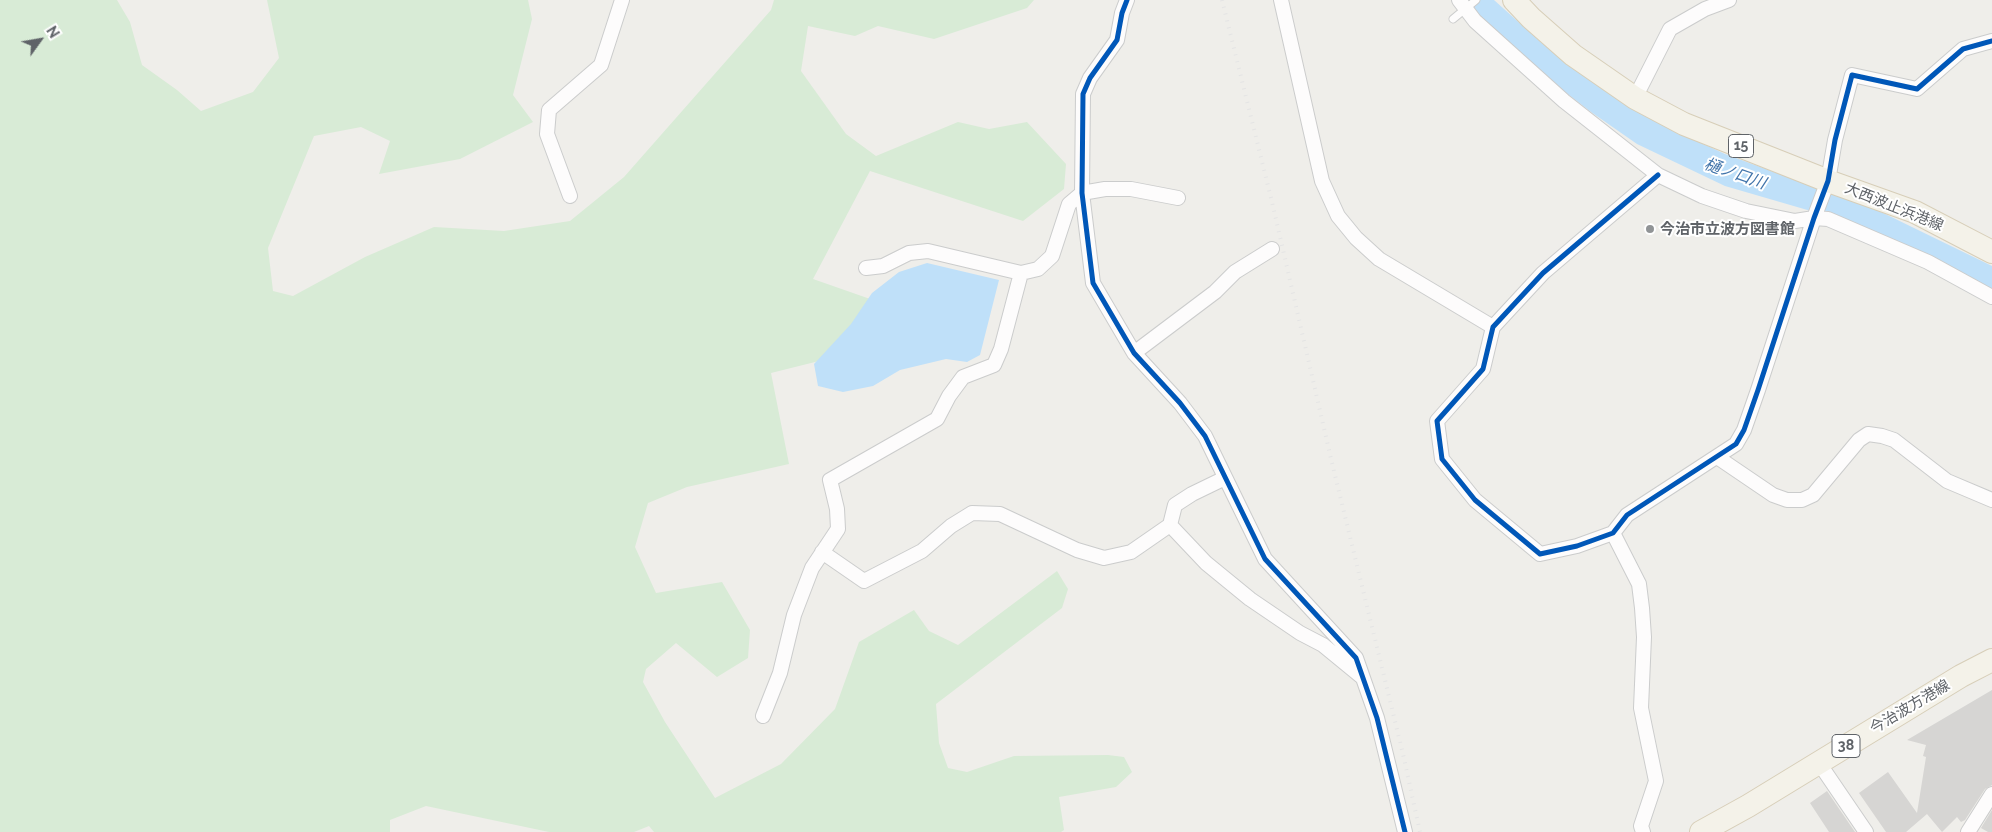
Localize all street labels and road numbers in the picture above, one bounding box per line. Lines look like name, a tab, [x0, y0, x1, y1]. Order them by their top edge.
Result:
road number: 15	[1728, 134, 1754, 158]
street label: 大西波止浜港線	[1842, 179, 1946, 235]
street label: 今治波方港線	[1867, 676, 1953, 738]
road number: 38	[1832, 734, 1860, 758]

